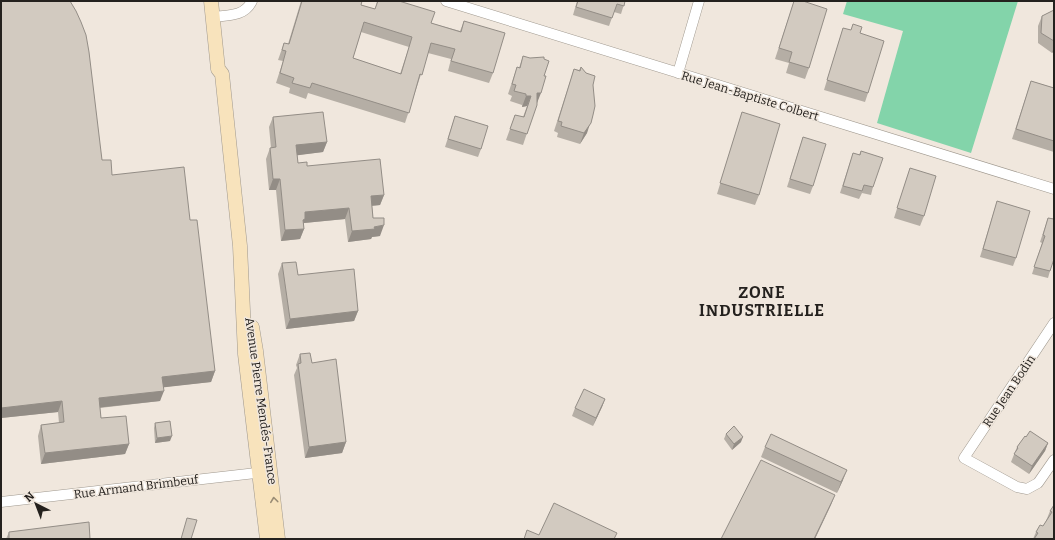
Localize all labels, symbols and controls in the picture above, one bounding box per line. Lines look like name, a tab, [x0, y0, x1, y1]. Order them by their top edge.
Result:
street label: Rue Jean-Baptiste Colbert	[680, 68, 821, 124]
district label: ZONE INDUSTRIELLE	[699, 283, 825, 320]
street label: Avenue Pierre Mendés-France	[242, 317, 280, 485]
street label: Rue Jean Bodin	[980, 352, 1038, 430]
street label: Rue Armand Brimbeuf	[73, 472, 200, 502]
north arrow	[16, 484, 56, 524]
text: N	[22, 489, 38, 505]
one-way arrow	[270, 497, 279, 503]

